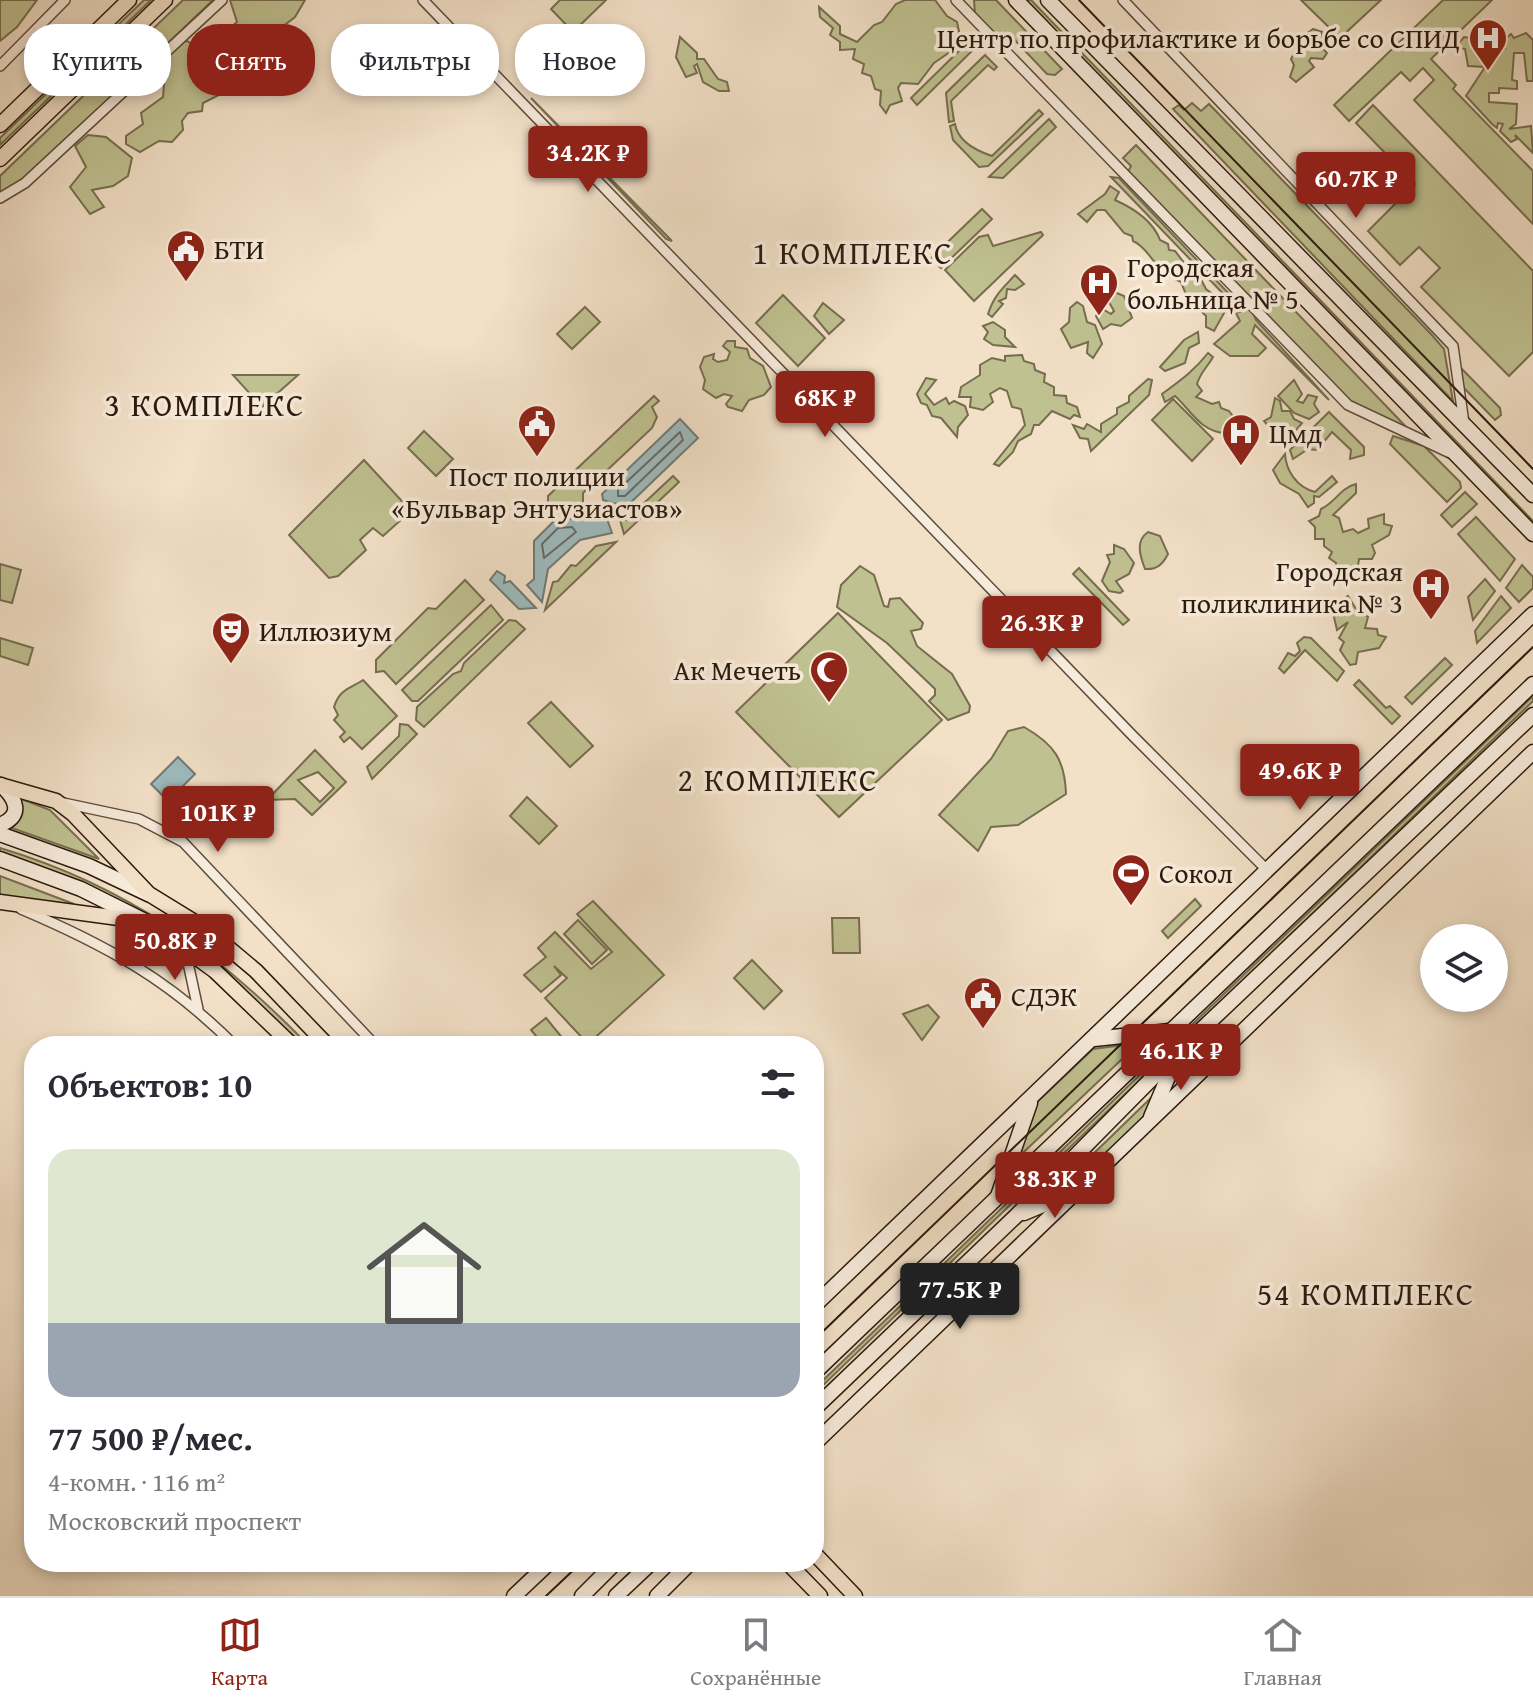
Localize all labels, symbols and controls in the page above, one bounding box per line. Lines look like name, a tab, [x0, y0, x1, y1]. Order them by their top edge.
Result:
place label: Центр по профилактике и борьбе со СПИД	[937, 17, 1460, 58]
hospital icon: Центр по профилактике и борьбе со СПИД	[1467, 17, 1509, 72]
chip: Купить	[24, 24, 171, 96]
chip: Снять	[187, 24, 315, 96]
chip: Фильтры	[331, 24, 499, 96]
chip: Новое	[515, 24, 645, 96]
pin: 34.2K ₽	[514, 126, 662, 194]
text: 34.2K ₽	[546, 132, 630, 171]
pin: 60.7K ₽	[1282, 152, 1430, 220]
text: 60.7K ₽	[1314, 158, 1398, 197]
public building icon: БТИ	[165, 228, 207, 283]
place label: БТИ	[214, 228, 264, 269]
district label: 1 КОМПЛЕКС	[753, 229, 953, 276]
place label: Городская больница № 5	[1127, 246, 1299, 319]
hospital icon: Городская больница № 5	[1078, 262, 1120, 317]
pin: 68K ₽	[769, 371, 881, 439]
text: 68K ₽	[794, 377, 856, 416]
district label: 3 КОМПЛЕКС	[105, 381, 305, 428]
public building icon: Пост полиции «Бульвар Энтузиастов»	[516, 403, 558, 458]
hospital icon: Цмд	[1220, 412, 1262, 467]
place label: Цмд	[1269, 412, 1322, 453]
place label: Пост полиции «Бульвар Энтузиастов»	[392, 455, 682, 528]
place label: Городская поликлиника № 3	[1181, 550, 1403, 623]
hospital icon: Городская поликлиника № 3	[1410, 566, 1452, 621]
pin: 26.3K ₽	[968, 596, 1116, 664]
text: 26.3K ₽	[1000, 602, 1084, 641]
theatre icon: Иллюзиум	[210, 610, 252, 665]
place label: Иллюзиум	[259, 610, 392, 651]
place label: Ак Мечеть	[673, 649, 801, 690]
mosque icon: Ак Мечеть	[808, 649, 850, 704]
pin: 49.6K ₽	[1226, 744, 1374, 812]
text: 49.6K ₽	[1258, 750, 1342, 789]
district label: 2 КОМПЛЕКС	[678, 756, 878, 803]
pin: 101K ₽	[153, 786, 283, 854]
text: 101K ₽	[180, 792, 256, 831]
sports icon: Сокол	[1110, 852, 1152, 907]
place label: Сокол	[1159, 852, 1233, 893]
pin: 50.8K ₽	[101, 914, 249, 982]
text: 50.8K ₽	[133, 920, 217, 959]
map controls	[1420, 924, 1508, 1012]
button: layers	[1420, 924, 1508, 1012]
public building icon: СДЭК	[962, 975, 1004, 1030]
place label: СДЭК	[1011, 975, 1077, 1016]
pin: 46.1K ₽	[1107, 1024, 1255, 1092]
text: 46.1K ₽	[1139, 1030, 1223, 1069]
text: Объектов: 10	[48, 1060, 252, 1109]
icon: filters	[756, 1062, 800, 1106]
pin: 38.3K ₽	[981, 1152, 1129, 1220]
text: 38.3K ₽	[1013, 1158, 1097, 1197]
icon: home	[352, 1201, 496, 1345]
pin: 77.5K ₽	[886, 1263, 1034, 1331]
text: 77.5K ₽	[918, 1269, 1002, 1308]
district label: 54 КОМПЛЕКС	[1257, 1270, 1475, 1317]
text: 77 500 ₽/мес.	[48, 1413, 253, 1462]
text: 4-комн. · 116 m²	[48, 1462, 225, 1501]
text: Московский проспект	[48, 1501, 301, 1540]
tab: Карта	[211, 1613, 268, 1693]
tab: Сохранённые	[690, 1613, 821, 1693]
tab: Главная	[1244, 1613, 1322, 1693]

